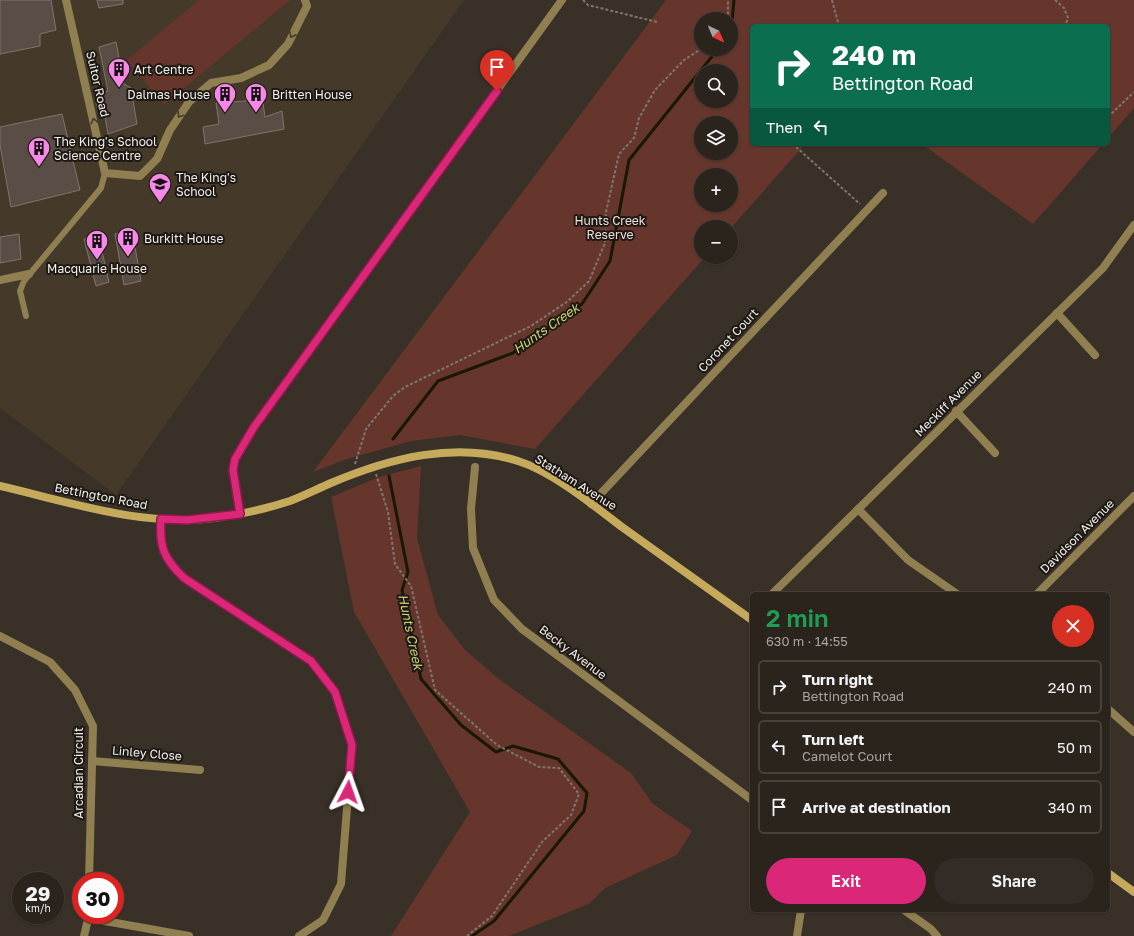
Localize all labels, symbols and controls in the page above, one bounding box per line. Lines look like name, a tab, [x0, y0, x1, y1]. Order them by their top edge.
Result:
north arrow	[694, 12, 738, 56]
map controls	[694, 12, 738, 264]
one-way arrow	[289, 31, 297, 38]
text: 240 m	[832, 38, 916, 71]
icon: right	[766, 40, 818, 92]
street label: Suitor Road	[83, 50, 113, 118]
pin	[480, 50, 514, 91]
building icon: Art Centre	[106, 56, 132, 89]
icon: arrive	[486, 56, 508, 78]
place label: Art Centre	[134, 62, 194, 77]
button: search	[694, 64, 738, 108]
text: Bettington Road	[832, 72, 973, 94]
building icon: Dalmas House	[212, 81, 238, 114]
building icon: Britten House	[243, 81, 269, 114]
place label: Dalmas House	[127, 87, 210, 102]
place label: Britten House	[272, 87, 352, 102]
one-way arrow	[177, 111, 185, 118]
button: layers	[694, 116, 738, 160]
icon: left	[810, 116, 832, 138]
one-way arrow	[90, 118, 98, 125]
text: Then	[766, 118, 802, 136]
place label: The King's School Science Centre	[54, 134, 157, 163]
building icon: The King's School Science Centre	[26, 135, 52, 168]
button: +	[694, 168, 738, 212]
place label: The King's School	[176, 170, 236, 199]
school or university icon: The King's School	[147, 171, 173, 204]
park label: Hunts Creek Reserve	[574, 213, 646, 242]
button: −	[694, 220, 738, 264]
building icon: Burkitt House	[115, 225, 141, 258]
building icon: Macquarie House	[84, 228, 110, 261]
place label: Burkitt House	[144, 231, 223, 246]
place label: Macquarie House	[47, 261, 147, 276]
water label: Hunts Creek	[510, 298, 584, 357]
street label: Coronet Court	[695, 305, 761, 375]
street label: Meckiff Avenue	[912, 367, 984, 439]
street label: Statham Avenue	[532, 451, 620, 513]
street label: Bettington Road	[53, 480, 149, 512]
street label: Davidson Avenue	[1037, 496, 1117, 576]
water label: Hunts Creek	[395, 593, 427, 673]
text: 2 min	[766, 603, 828, 632]
button: close	[1052, 605, 1094, 647]
street label: Becky Avenue	[536, 622, 610, 682]
text: 630 m · 14:55	[766, 633, 848, 649]
text: Turn right	[802, 670, 873, 688]
icon: right	[768, 676, 790, 698]
text: 240 m	[1048, 678, 1092, 696]
text: Bettington Road	[802, 688, 904, 704]
street label: Arcadian Circuit	[71, 727, 86, 819]
text: Turn left	[802, 730, 864, 748]
icon: left	[768, 736, 790, 758]
text: 50 m	[1057, 738, 1092, 756]
street label: Linley Close	[111, 742, 183, 764]
text: Camelot Court	[802, 748, 893, 764]
position arrow	[327, 771, 369, 813]
icon: arrive	[768, 796, 790, 818]
text: Arrive at destination	[802, 798, 951, 816]
text: 340 m	[1048, 798, 1092, 816]
button: Exit	[766, 858, 926, 904]
button: Share	[934, 858, 1094, 904]
speed limit sign: 30	[72, 872, 124, 924]
text: 29	[26, 881, 50, 905]
text: km/h	[25, 902, 51, 914]

